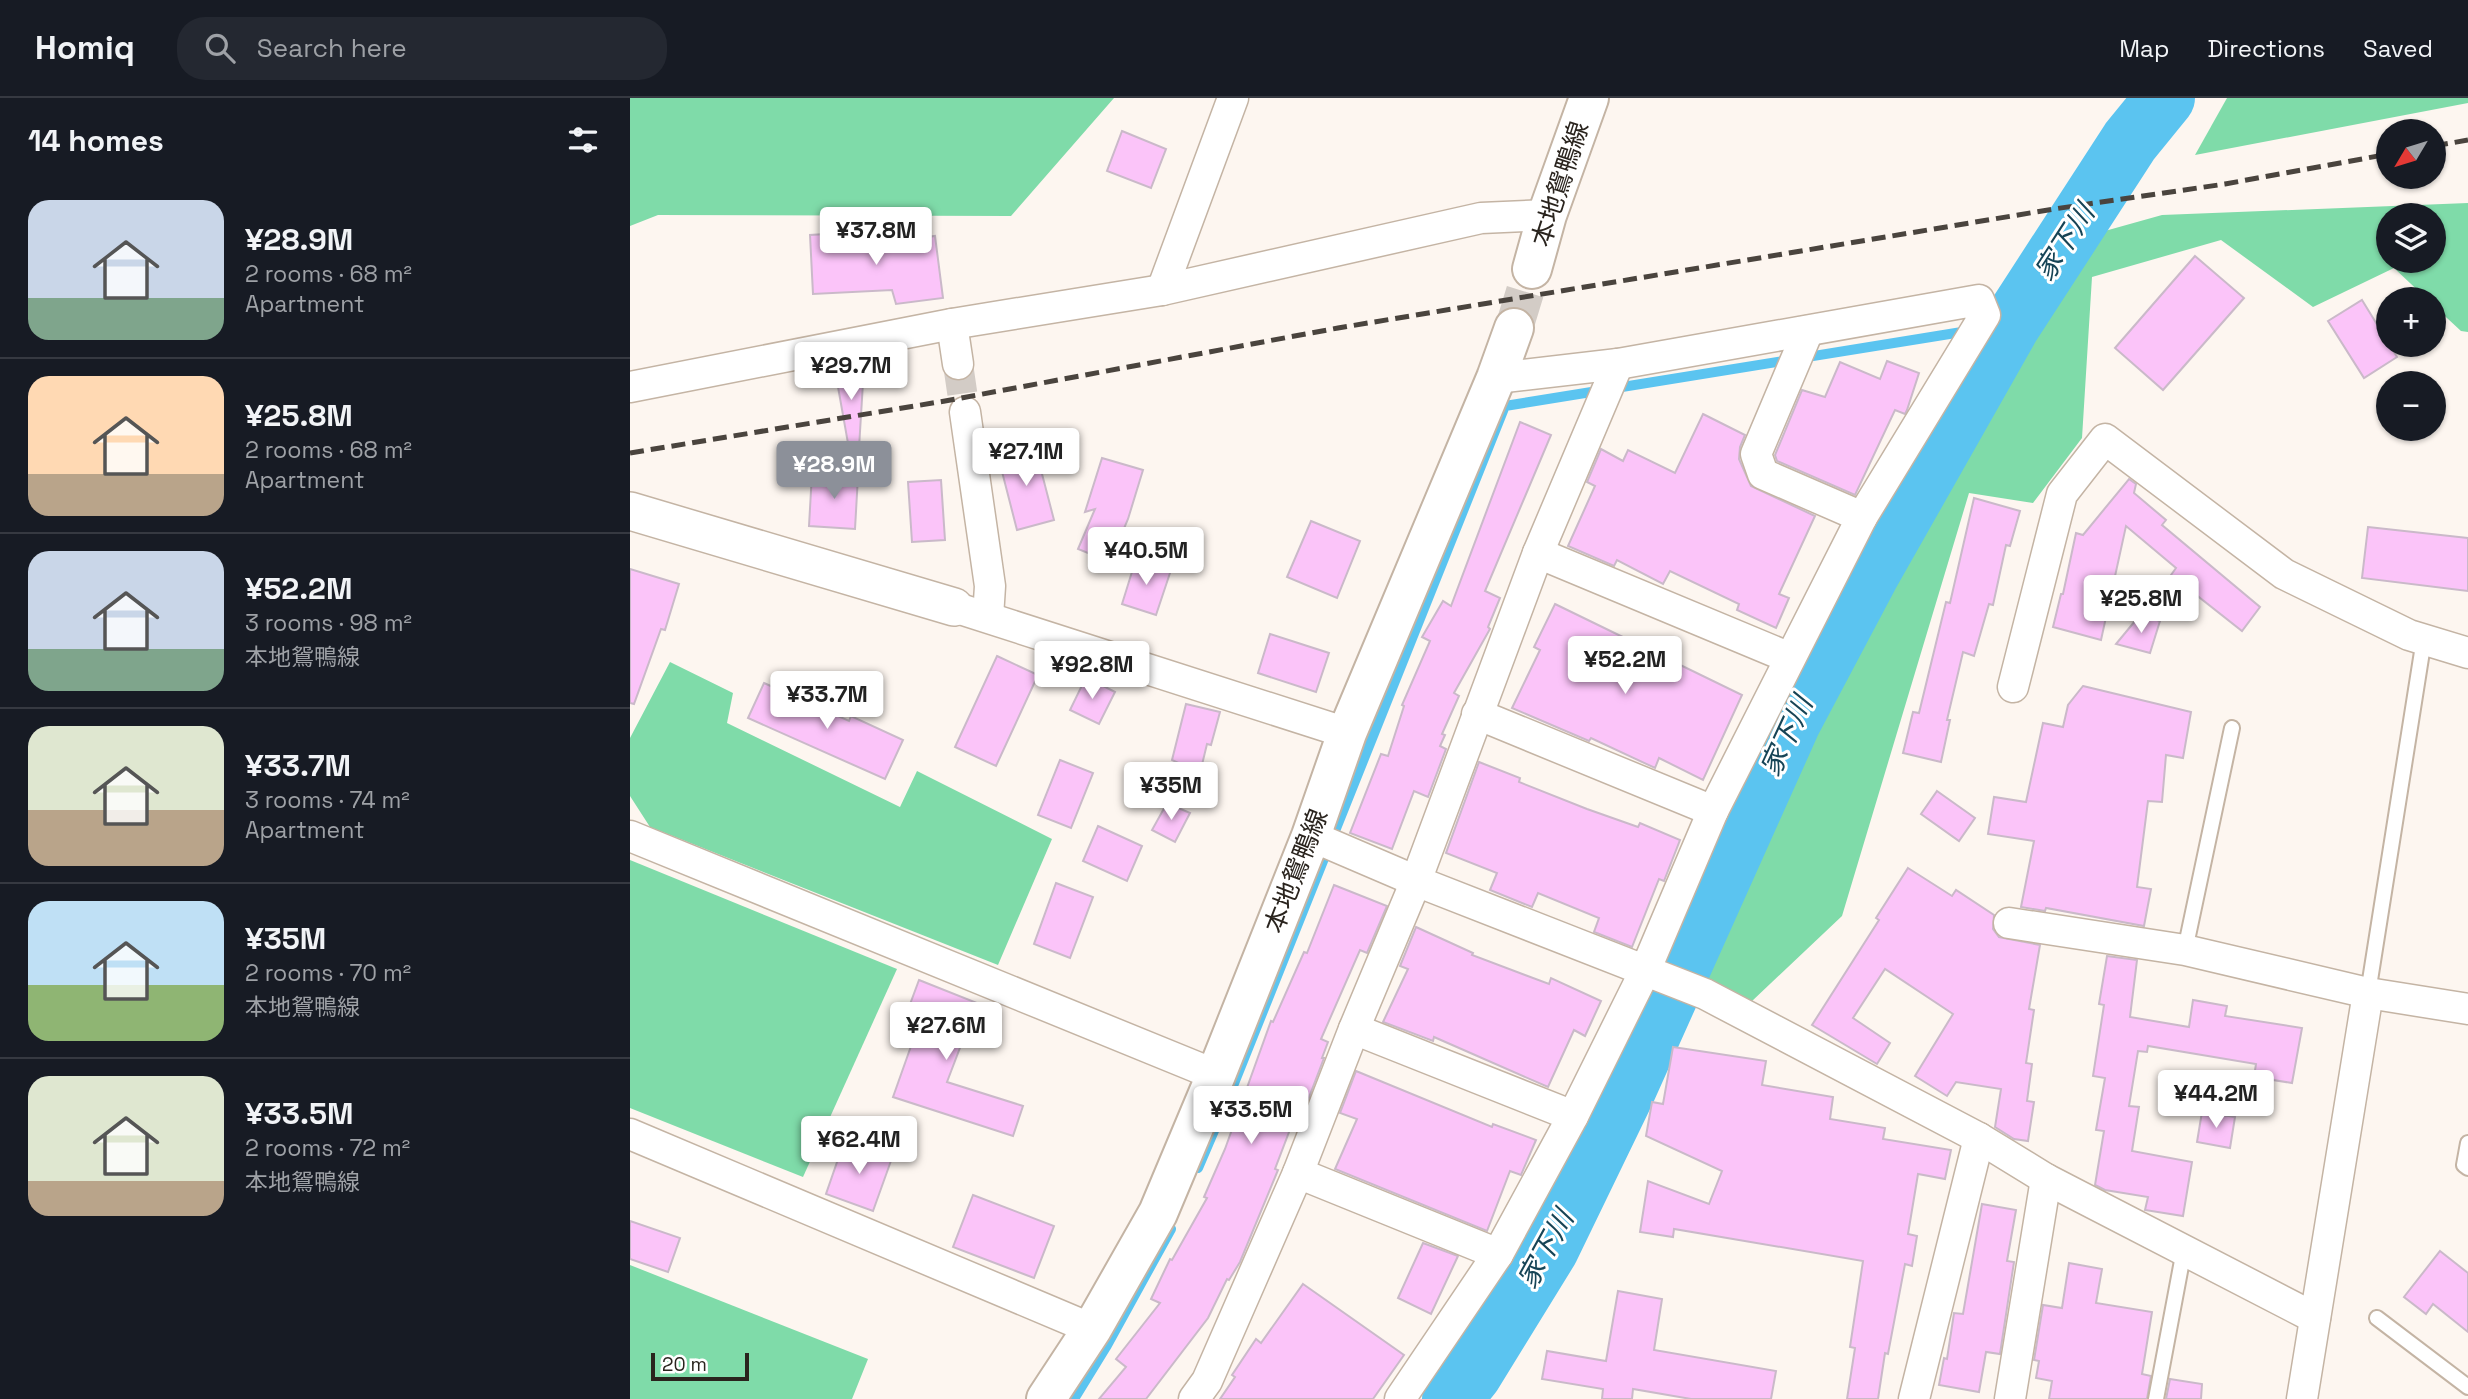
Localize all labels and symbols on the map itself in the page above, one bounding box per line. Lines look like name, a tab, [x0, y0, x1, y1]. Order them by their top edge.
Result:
street label: 本地鴛鴨線	[1524, 117, 1596, 251]
north arrow	[2376, 119, 2446, 189]
water label: 家下川	[2026, 194, 2104, 287]
pin: ¥37.8M	[819, 208, 933, 267]
pin: ¥29.7M	[794, 342, 908, 402]
pin: ¥27.1M	[969, 428, 1083, 488]
pin: ¥28.9M	[777, 442, 891, 501]
pin: ¥40.5M	[1089, 528, 1203, 587]
pin: ¥25.8M	[2084, 575, 2198, 635]
pin: ¥52.2M	[1568, 636, 1682, 696]
pin: ¥92.8M	[1035, 642, 1149, 701]
pin: ¥33.7M	[770, 672, 884, 731]
water label: 家下川	[1752, 688, 1821, 782]
pin: ¥35M	[1130, 762, 1212, 822]
street label: 本地鴛鴨線	[1257, 804, 1335, 938]
pin: ¥27.6M	[889, 1002, 1003, 1062]
pin: ¥44.2M	[2159, 1070, 2273, 1130]
pin: ¥33.5M	[1194, 1086, 1308, 1146]
pin: ¥62.4M	[802, 1116, 916, 1176]
water label: 家下川	[1509, 1201, 1583, 1294]
scale bar	[651, 1350, 749, 1382]

